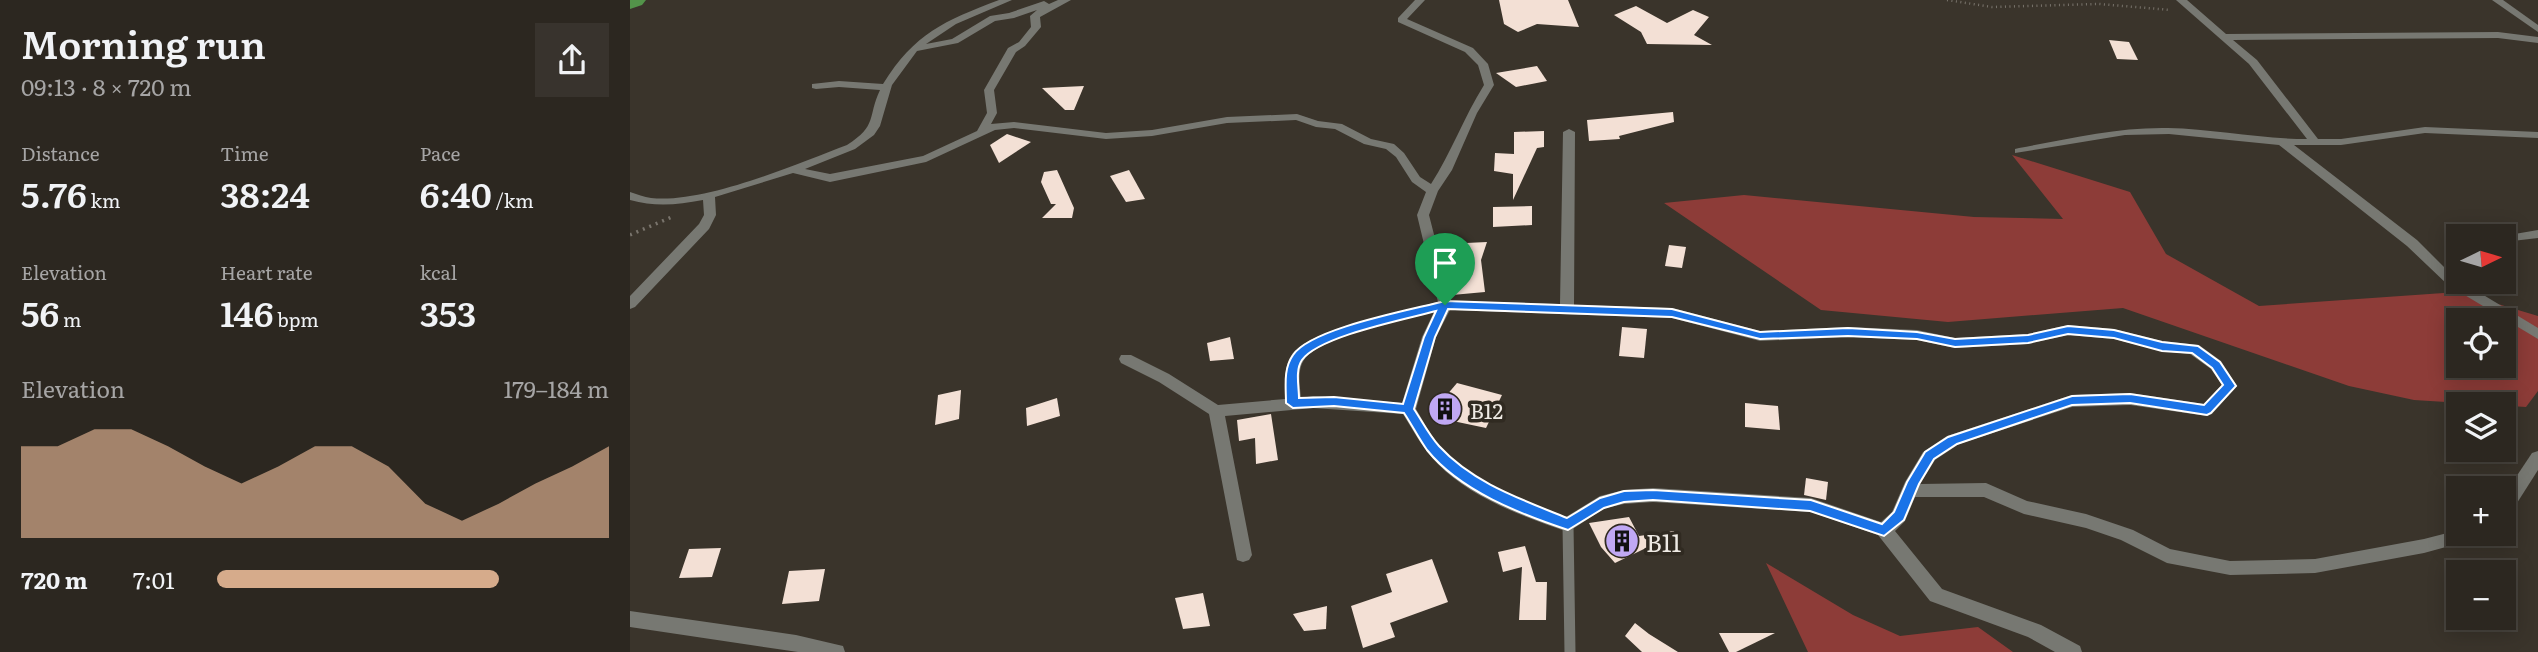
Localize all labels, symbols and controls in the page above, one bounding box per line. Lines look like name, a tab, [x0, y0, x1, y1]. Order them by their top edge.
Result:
text: Morning run	[21, 14, 266, 71]
button: share	[535, 23, 609, 97]
text: 09:13 · 8 × 720 m	[21, 69, 191, 103]
text: Distance	[21, 139, 100, 167]
text: Time	[220, 139, 269, 167]
text: Pace	[420, 139, 460, 167]
text: 5.76	[21, 167, 87, 219]
text: 38:24	[220, 167, 310, 219]
text: 6:40	[420, 167, 492, 219]
text: km	[87, 186, 120, 214]
text: /km	[492, 186, 534, 214]
north arrow	[2446, 224, 2516, 294]
map controls	[2446, 224, 2516, 630]
pin	[1415, 233, 1475, 305]
icon: arrive	[1426, 244, 1464, 282]
text: Elevation	[21, 258, 107, 286]
text: Heart rate	[220, 258, 313, 286]
text: kcal	[420, 258, 457, 286]
text: 56	[21, 286, 59, 338]
text: 146	[220, 286, 274, 338]
text: 353	[420, 286, 476, 338]
text: m	[59, 305, 82, 333]
text: bpm	[274, 305, 319, 333]
button: locate	[2446, 308, 2516, 378]
text: Elevation	[21, 371, 125, 405]
text: 179–184 m	[504, 371, 609, 405]
building icon: B12	[1426, 390, 1464, 428]
button: layers	[2446, 392, 2516, 462]
place label: B12	[1470, 394, 1503, 425]
button: +	[2446, 476, 2516, 546]
building icon: B11	[1603, 522, 1641, 560]
place label: B11	[1646, 524, 1682, 559]
button: −	[2446, 560, 2516, 630]
text: 720 m	[21, 562, 88, 596]
text: 7:01	[133, 562, 175, 596]

